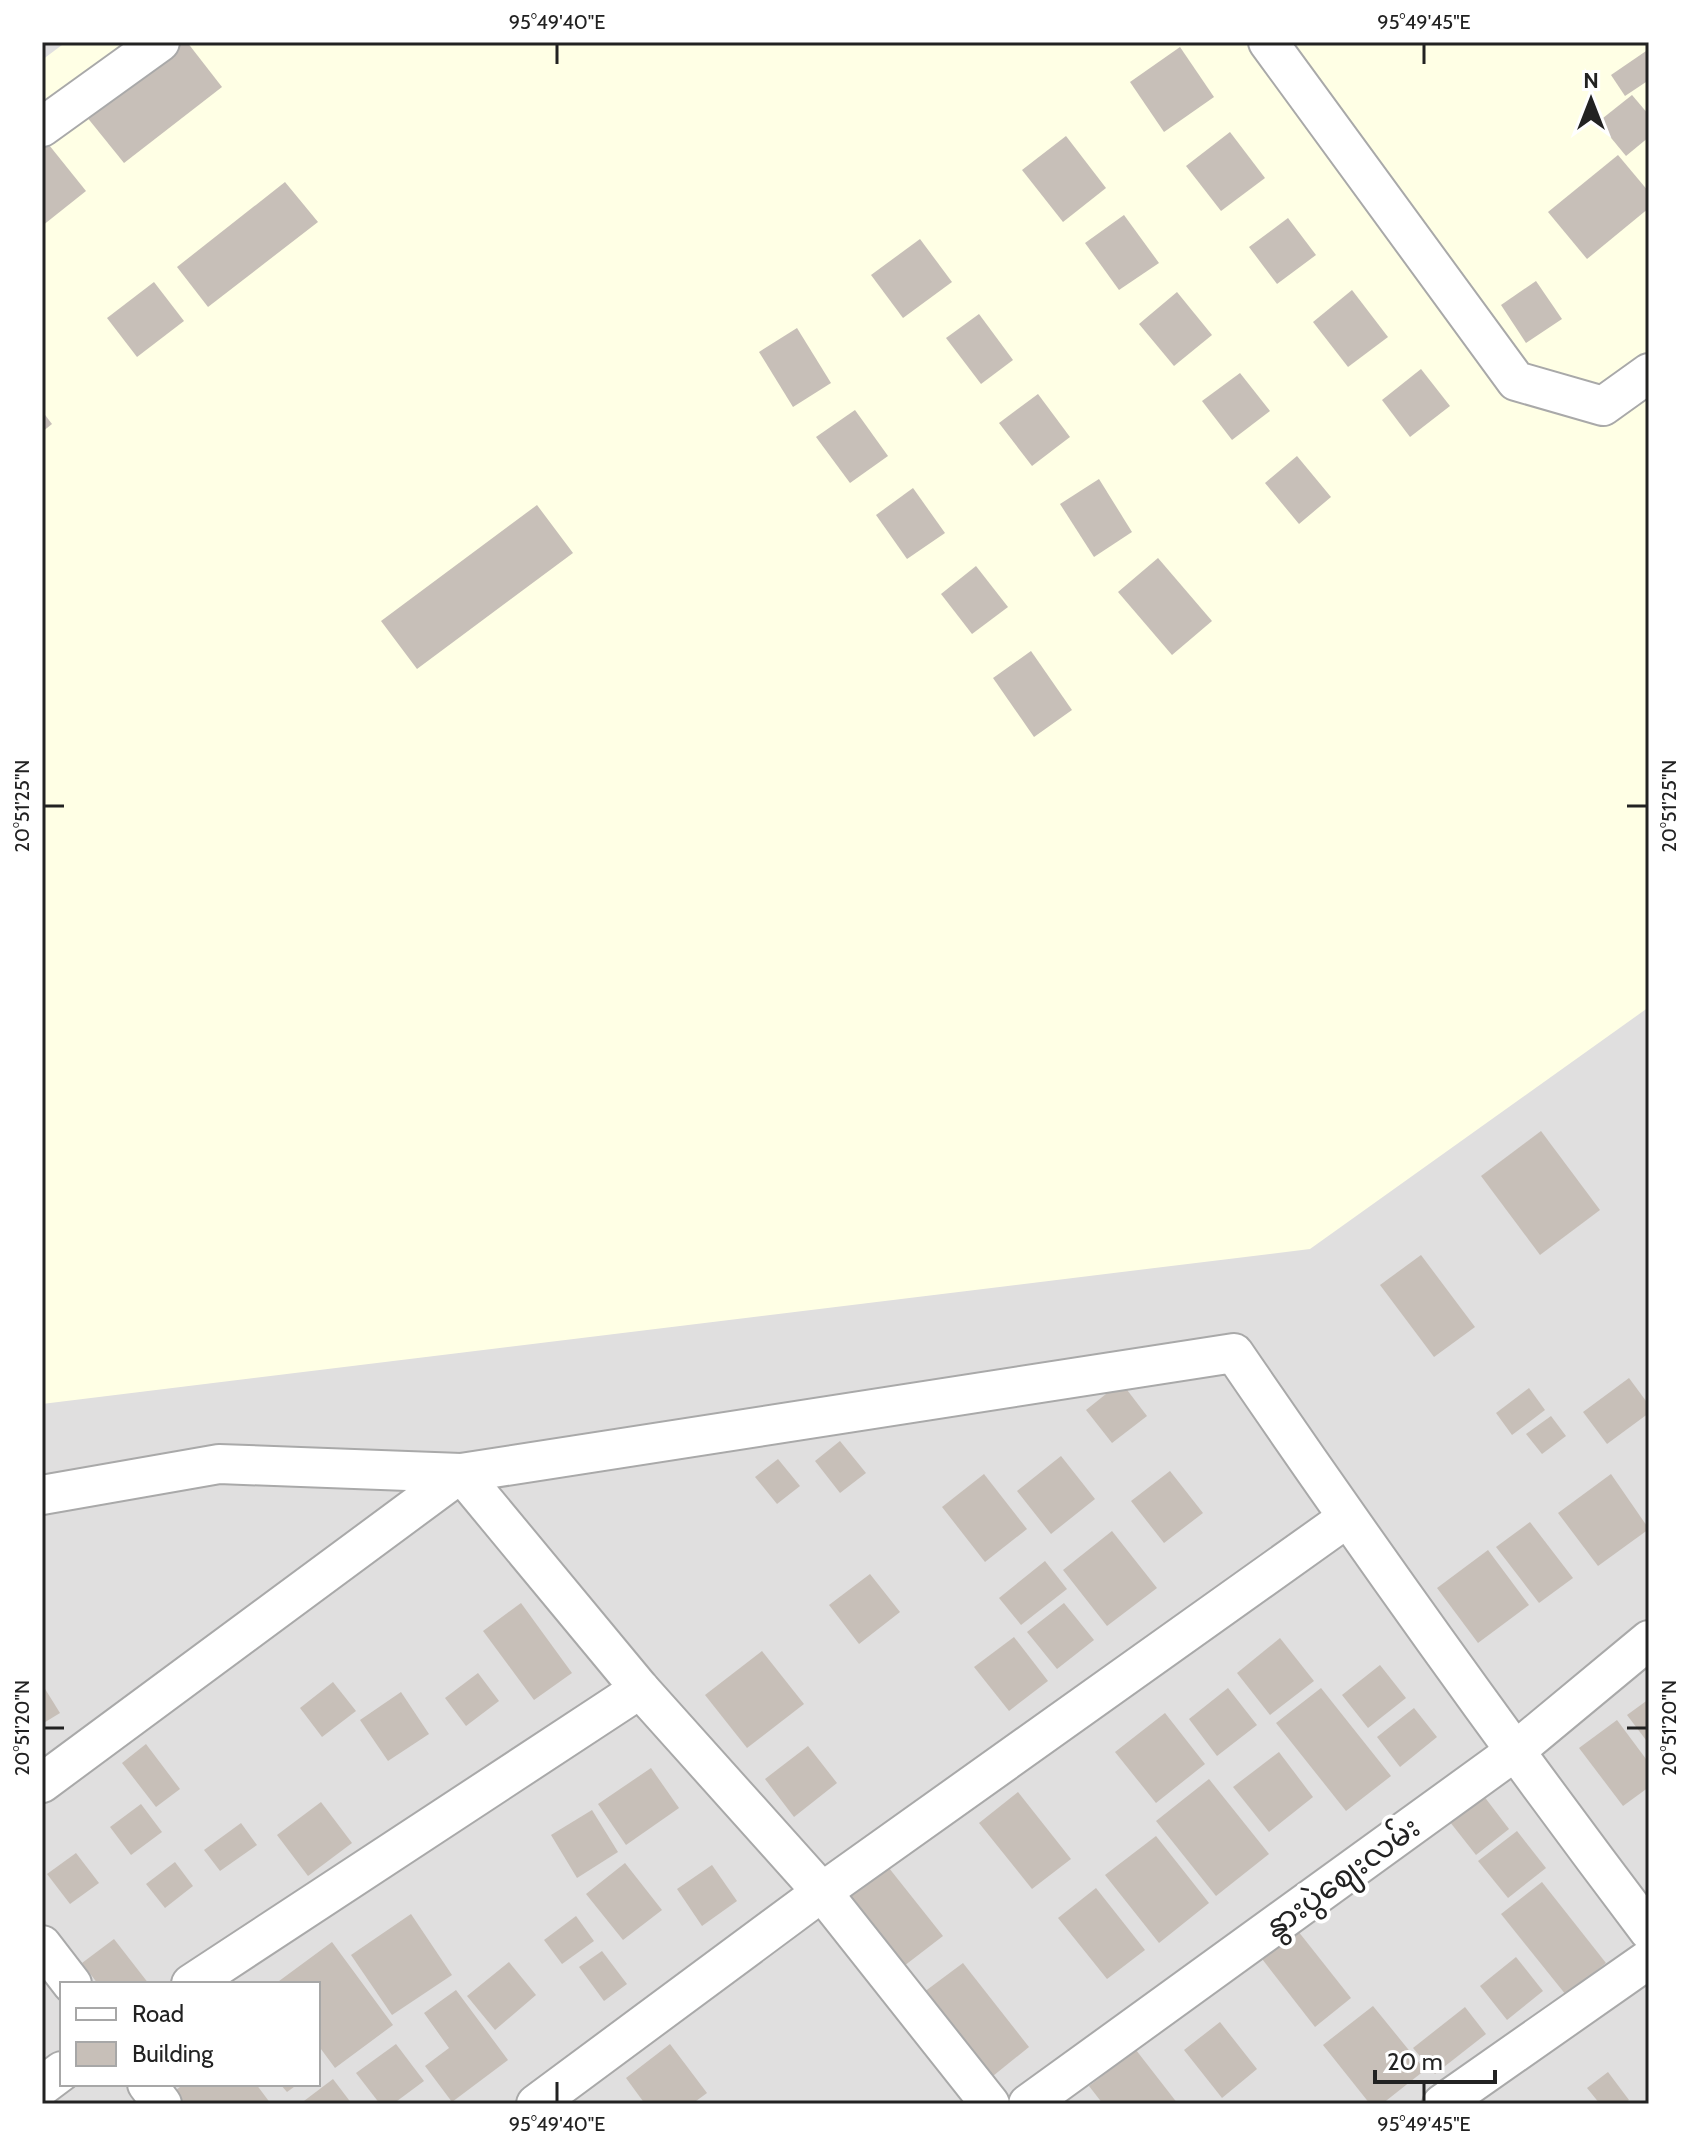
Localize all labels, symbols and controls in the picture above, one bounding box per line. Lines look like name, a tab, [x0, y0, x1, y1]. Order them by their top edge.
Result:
text: 95°49'40"E	[509, 10, 605, 34]
text: 95°49'45"E	[1377, 10, 1471, 34]
north arrow	[1551, 60, 1631, 140]
text: N	[1583, 67, 1599, 94]
text: 20°51'25"N	[10, 760, 34, 852]
text: 20°51'25"N	[1657, 760, 1681, 852]
text: 20°51'20"N	[10, 1680, 34, 1776]
text: 20°51'20"N	[1657, 1680, 1681, 1776]
street label: နွားပွဲဈေးလမ်း	[1255, 1806, 1431, 1951]
legend	[60, 1982, 320, 2086]
text: Road	[132, 1999, 184, 2028]
scale bar	[1375, 2034, 1495, 2084]
text: Building	[132, 2039, 214, 2068]
text: 20 m	[1387, 2047, 1443, 2076]
text: 95°49'40"E	[509, 2112, 605, 2136]
text: 95°49'45"E	[1377, 2112, 1471, 2136]

